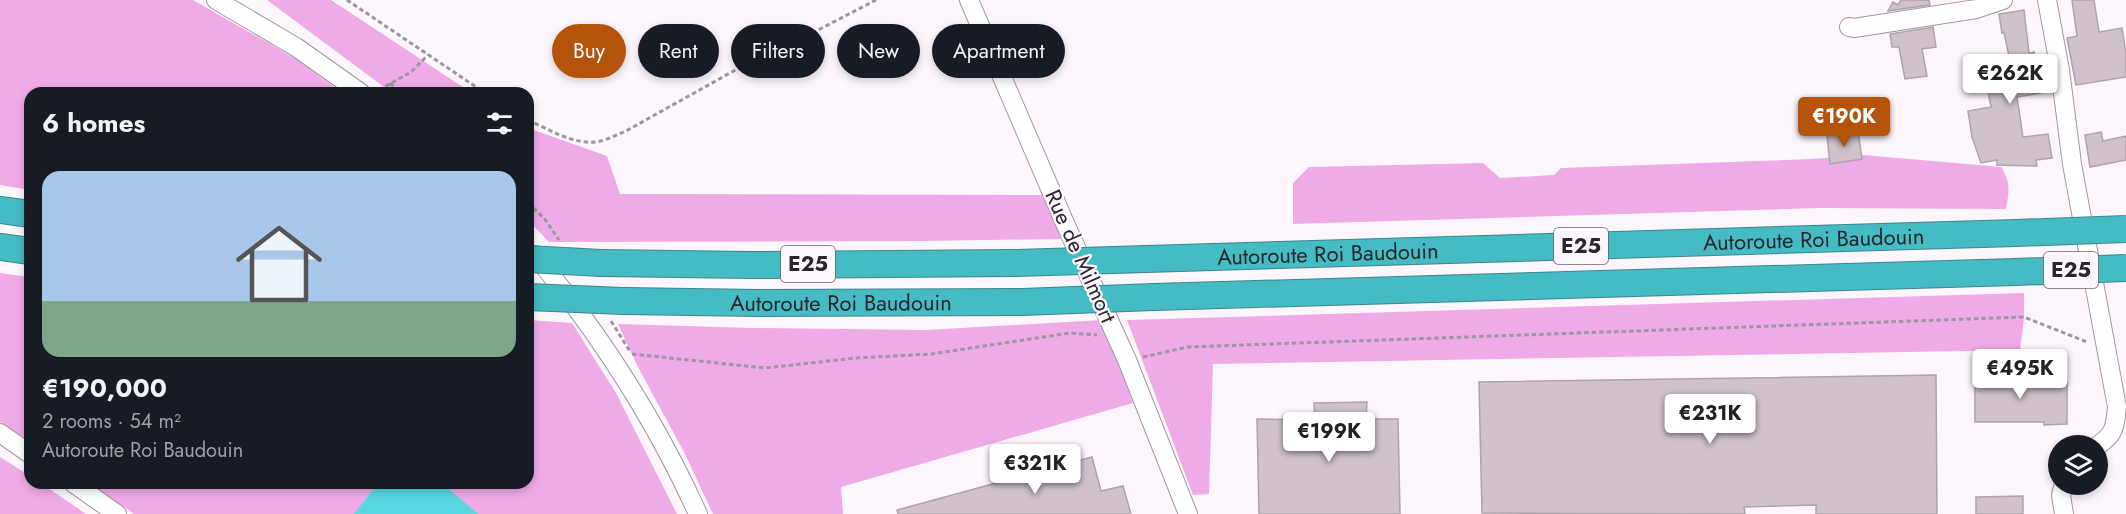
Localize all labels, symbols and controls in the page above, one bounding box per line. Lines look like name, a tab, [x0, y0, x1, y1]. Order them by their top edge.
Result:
chip: Buy	[552, 24, 626, 78]
chip: Rent	[638, 24, 719, 78]
chip: Filters	[731, 24, 825, 78]
chip: New	[837, 24, 920, 78]
chip: Apartment	[932, 24, 1065, 78]
pin: €262K	[1968, 54, 2052, 105]
text: €262K	[1977, 59, 2043, 88]
pin: €190K	[1802, 97, 1886, 148]
text: €190K	[1812, 102, 1876, 131]
text: 6 homes	[42, 104, 145, 142]
icon: filters	[483, 107, 516, 140]
street label: Rue de Milmort	[1037, 184, 1125, 328]
icon: home	[225, 210, 333, 318]
street label: Autoroute Roi Baudouin	[1703, 220, 1925, 258]
road number: E25	[1554, 228, 1608, 264]
street label: Autoroute Roi Baudouin	[1217, 234, 1439, 273]
road number: E25	[781, 246, 835, 282]
road number: E25	[2044, 252, 2098, 288]
street label: Autoroute Roi Baudouin	[730, 286, 952, 319]
pin: €495K	[1978, 349, 2062, 400]
text: €495K	[1986, 354, 2054, 383]
text: €190,000	[42, 369, 167, 407]
pin: €231K	[1668, 394, 1752, 445]
text: €231K	[1679, 399, 1741, 428]
text: 2 rooms · 54 m²	[42, 407, 181, 436]
pin: €199K	[1287, 412, 1371, 463]
text: €199K	[1297, 417, 1361, 446]
map controls	[2048, 435, 2108, 495]
button: layers	[2048, 435, 2108, 495]
text: Autoroute Roi Baudouin	[42, 436, 243, 465]
pin: €321K	[993, 444, 1077, 495]
text: €321K	[1004, 449, 1066, 478]

